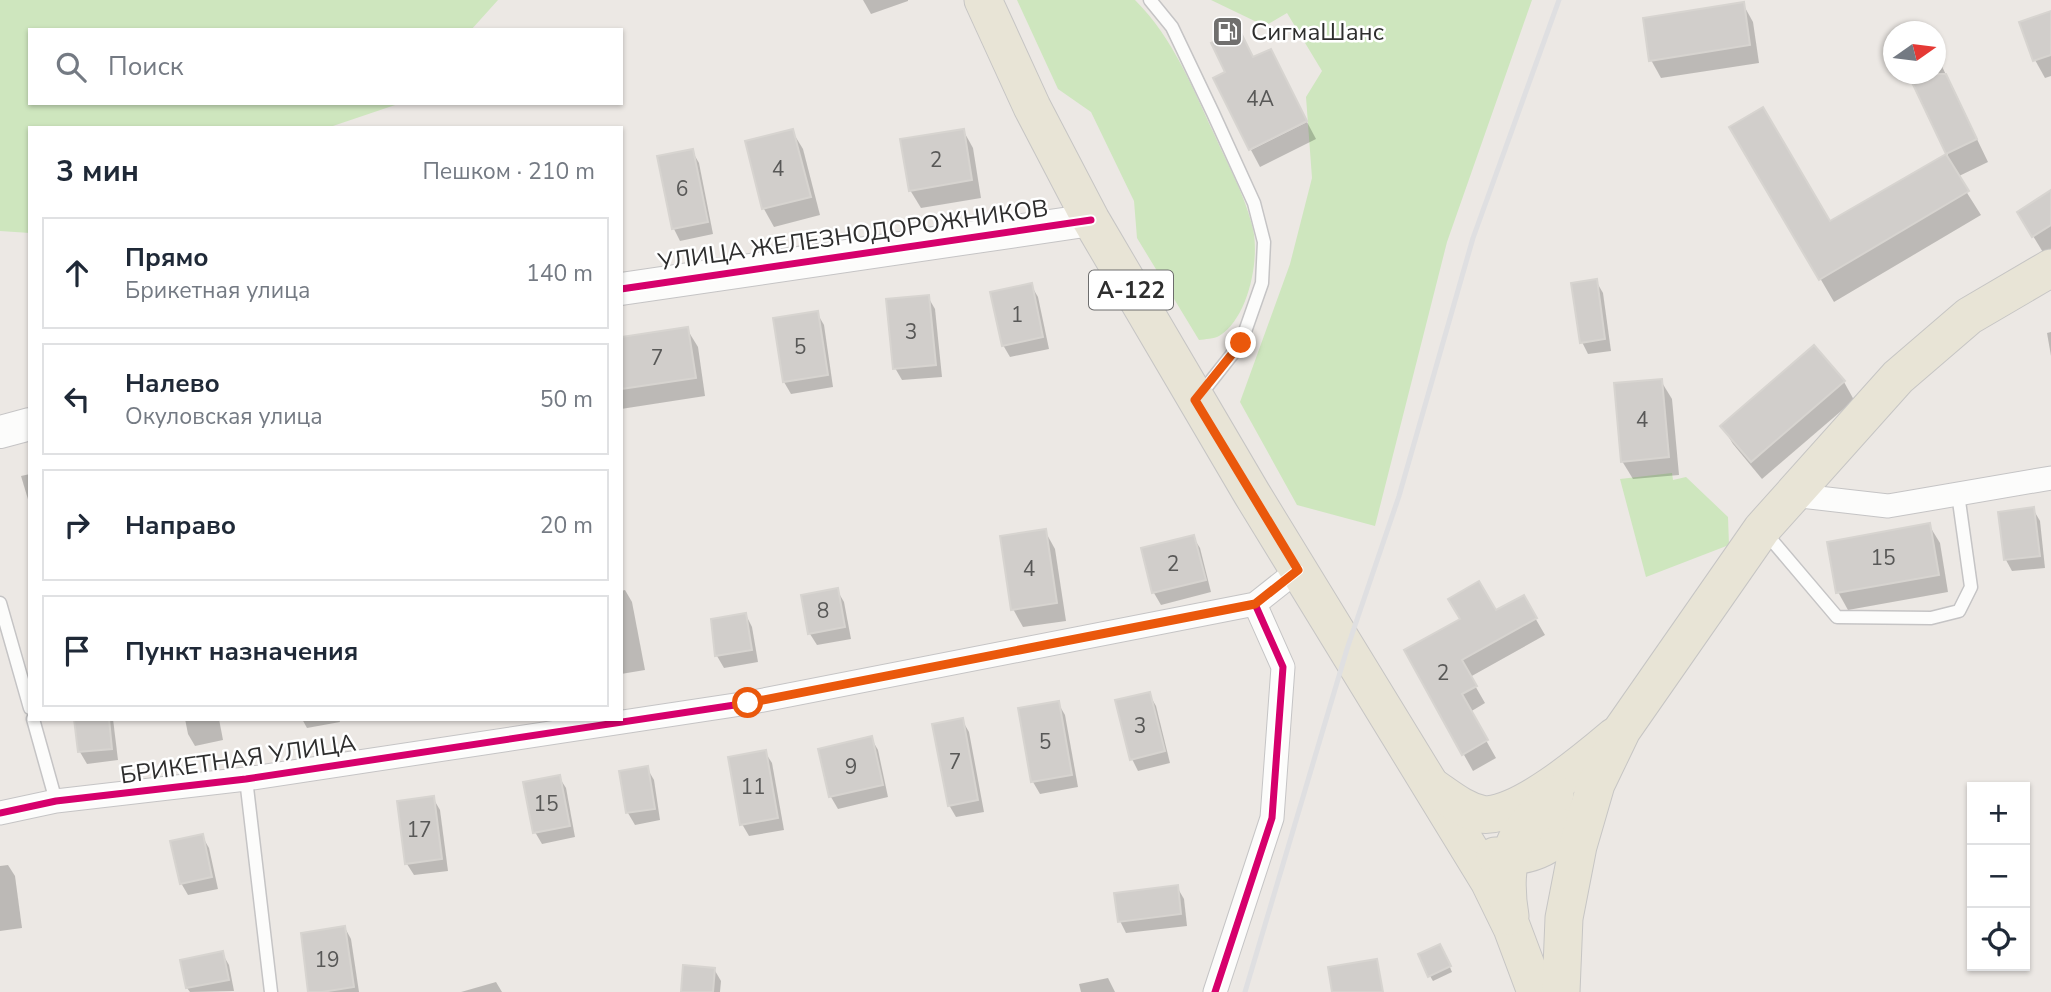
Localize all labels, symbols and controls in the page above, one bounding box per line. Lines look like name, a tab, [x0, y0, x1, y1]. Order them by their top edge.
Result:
fuel station icon: СигмаШанс	[1211, 15, 1245, 49]
place label: СигмаШанс	[1251, 16, 1384, 48]
north arrow	[1883, 21, 1946, 84]
search box	[28, 28, 623, 105]
icon: search	[52, 48, 90, 86]
text: Поиск	[108, 49, 184, 84]
house number: 4А	[1246, 85, 1274, 113]
house number: 2	[930, 146, 942, 174]
text: 3 мин	[56, 151, 139, 192]
house number: 4	[772, 155, 784, 183]
text: Пешком · 210 m	[422, 156, 595, 187]
house number: 6	[676, 175, 688, 203]
street label: УЛИЦА ЖЕЛЕЗНОДОРОЖНИКОВ	[655, 192, 1050, 278]
text: Прямо	[125, 240, 209, 275]
icon: ahead	[58, 254, 96, 292]
text: 140 m	[526, 258, 593, 289]
road number: А-122	[1089, 270, 1173, 310]
text: Брикетная улица	[125, 275, 310, 306]
house number: 1	[1011, 301, 1023, 329]
house number: 3	[905, 318, 917, 346]
route end	[1225, 327, 1256, 358]
house number: 5	[794, 333, 806, 361]
house number: 7	[651, 344, 663, 372]
text: Налево	[125, 366, 220, 401]
icon: left	[58, 380, 96, 418]
text: 50 m	[540, 384, 593, 415]
text: Окуловская улица	[125, 401, 323, 432]
house number: 4	[1636, 406, 1648, 434]
icon: right	[58, 506, 96, 544]
text: Направо	[125, 508, 236, 543]
text: 20 m	[540, 510, 593, 541]
house number: 15	[1870, 544, 1896, 572]
house number: 2	[1167, 550, 1179, 578]
house number: 4	[1023, 555, 1035, 583]
house number: 8	[817, 597, 829, 625]
icon: arrive	[58, 632, 96, 670]
text: Пункт назначения	[125, 634, 358, 669]
house number: 2	[1437, 659, 1449, 687]
route start	[732, 687, 763, 718]
house number: 3	[1134, 712, 1146, 740]
street label: БРИКЕТНАЯ УЛИЦА	[118, 727, 358, 791]
house number: 5	[1039, 728, 1051, 756]
house number: 7	[949, 748, 961, 776]
house number: 9	[845, 753, 857, 781]
house number: 11	[740, 773, 766, 801]
map controls	[1967, 782, 2030, 971]
button: +	[1967, 782, 2030, 845]
house number: 15	[533, 790, 559, 818]
house number: 17	[406, 816, 432, 844]
button: −	[1967, 845, 2030, 908]
button: locate	[1967, 908, 2030, 971]
house number: 19	[314, 946, 340, 974]

